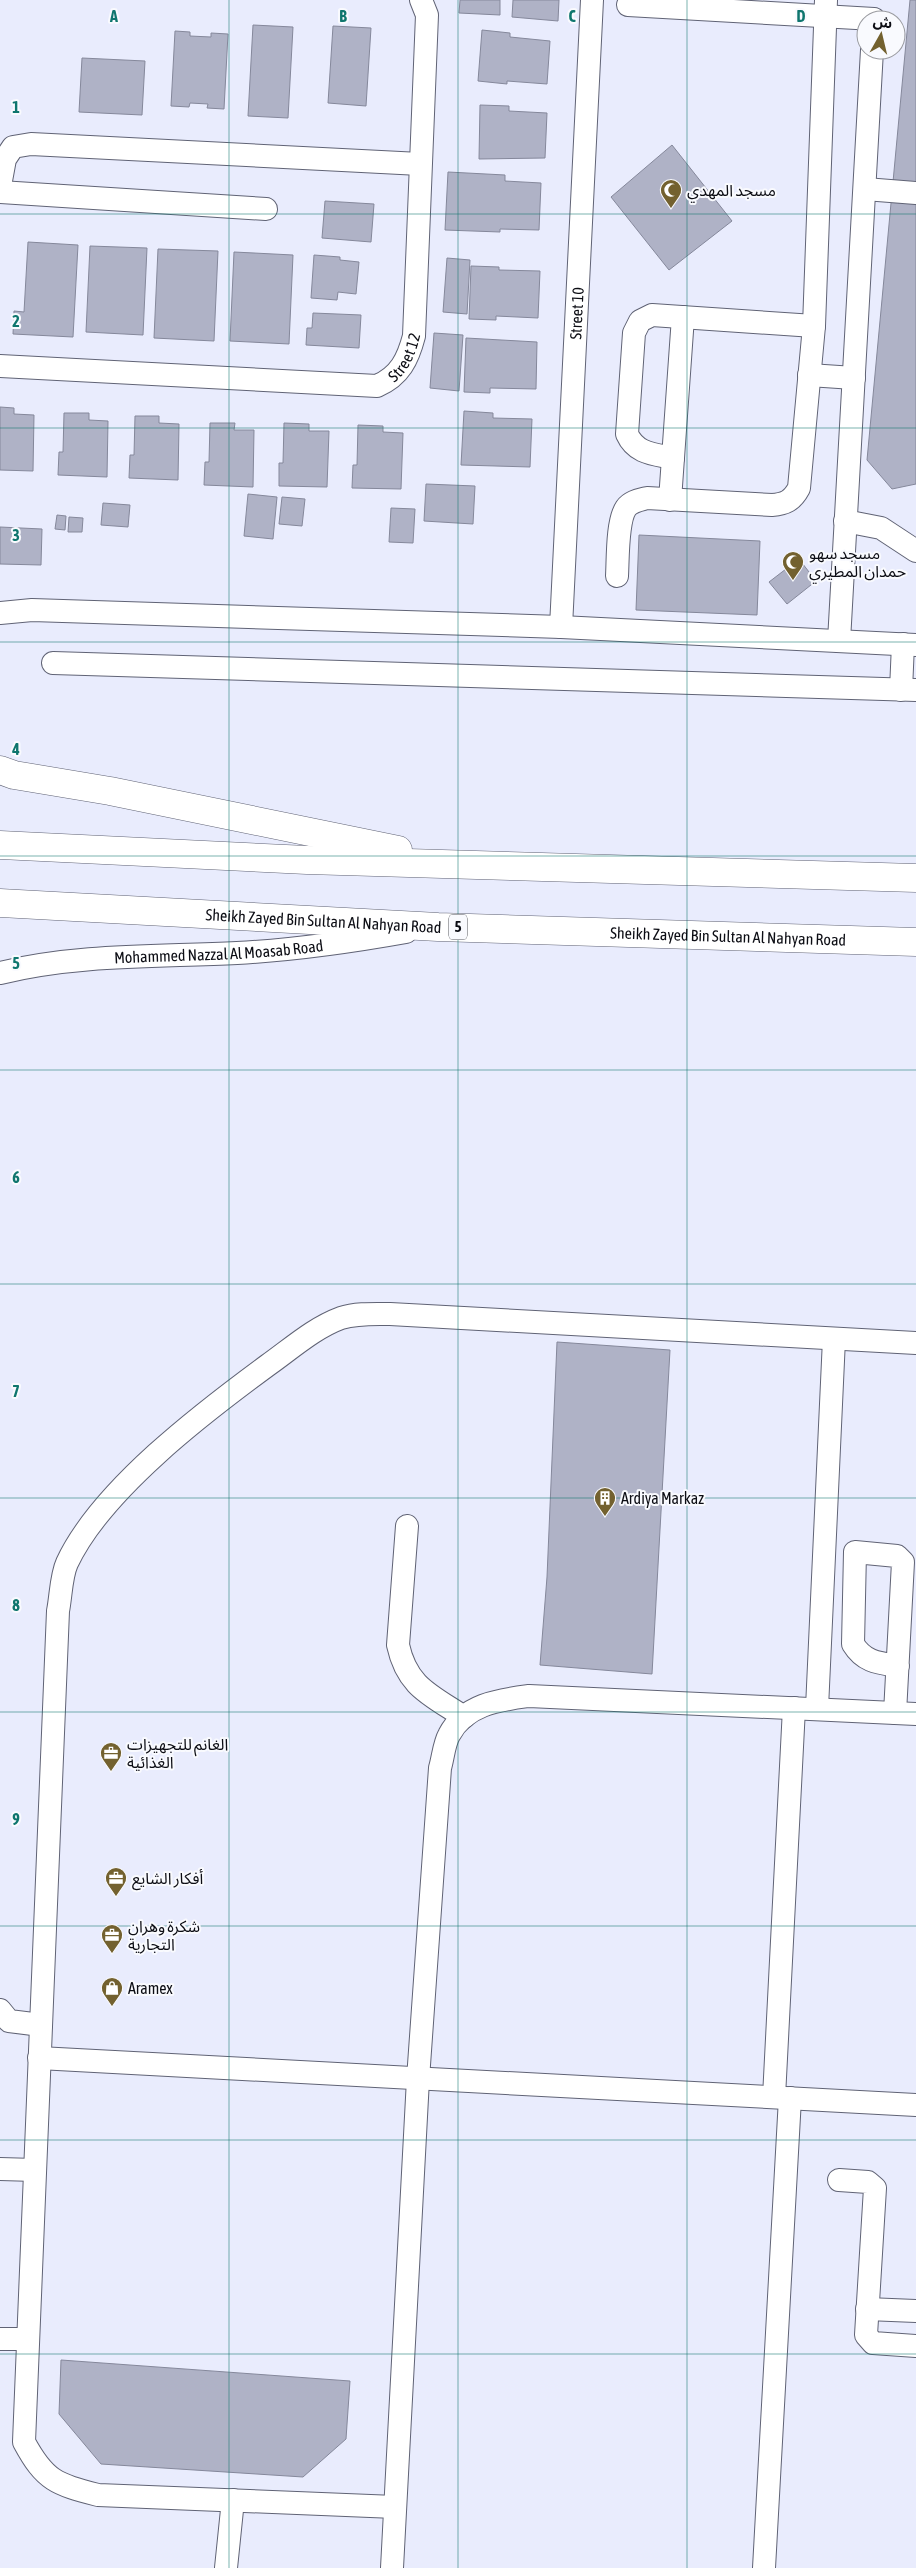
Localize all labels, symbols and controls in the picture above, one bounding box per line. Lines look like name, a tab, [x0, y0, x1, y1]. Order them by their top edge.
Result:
text: A	[109, 7, 118, 25]
text: B	[339, 7, 347, 25]
text: C	[568, 7, 576, 25]
text: D	[797, 7, 806, 25]
north arrow	[856, 10, 906, 60]
text: ش	[872, 13, 893, 31]
text: 1	[12, 98, 20, 116]
mosque icon: مسجد المهدي	[659, 178, 683, 209]
place label: مسجد المهدي	[687, 181, 776, 203]
street label: Street 10	[566, 287, 587, 340]
text: 2	[12, 312, 20, 330]
street label: Street 12	[384, 331, 423, 385]
text: 3	[12, 526, 20, 544]
place label: مسجد سهو حمدان المطيري	[809, 544, 906, 584]
mosque icon: مسجد سهو حمدان المطيري	[781, 550, 805, 581]
text: 4	[11, 740, 20, 758]
street label: Sheikh Zayed Bin Sultan Al Nahyan Road	[205, 905, 442, 936]
road number: 5	[449, 914, 467, 940]
street label: Sheikh Zayed Bin Sultan Al Nahyan Road	[610, 923, 846, 949]
street label: Mohammed Nazzal Al Moasab Road	[114, 936, 324, 967]
text: 5	[12, 954, 20, 972]
text: 6	[12, 1168, 20, 1186]
text: 7	[12, 1382, 20, 1400]
building icon: Ardiya Markaz	[593, 1486, 617, 1517]
place label: Ardiya Markaz	[621, 1489, 704, 1508]
text: 8	[12, 1596, 20, 1614]
place label: الغانم للتجهيزات الغذائية	[127, 1735, 228, 1771]
office icon: الغانم للتجهيزات الغذائية	[99, 1741, 123, 1772]
text: 9	[12, 1810, 20, 1828]
office icon: أفكار الشايع	[104, 1866, 128, 1897]
place label: أفكار الشايع	[132, 1869, 203, 1891]
place label: شكرة وهران التجارية	[128, 1917, 200, 1954]
office icon: شكرة وهران التجارية	[100, 1923, 124, 1954]
shop icon: Aramex	[100, 1976, 124, 2007]
place label: Aramex	[128, 1979, 173, 1997]

